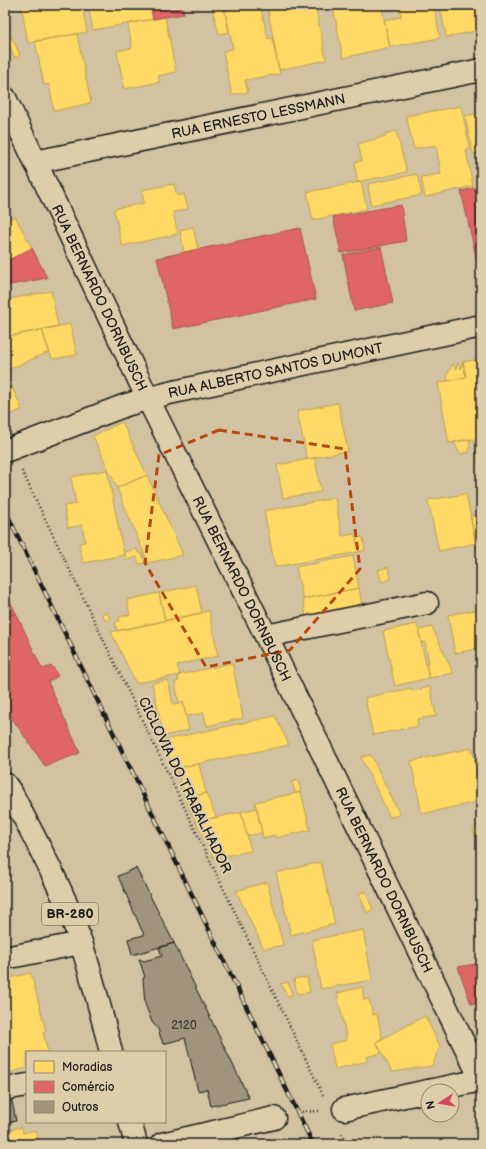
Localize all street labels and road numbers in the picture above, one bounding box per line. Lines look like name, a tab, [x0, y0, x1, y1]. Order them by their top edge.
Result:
street label: RUA ERNESTO LESSMANN	[170, 90, 347, 142]
street label: RUA BERNARDO DORNBUSCH	[48, 202, 151, 394]
street label: RUA ALBERTO SANTOS DUMONT	[166, 339, 385, 401]
street label: RUA BERNARDO DORNBUSCH	[189, 493, 295, 684]
street label: CICLOVIA DO TRABALHADOR	[135, 694, 235, 876]
street label: RUA BERNARDO DORNBUSCH	[332, 784, 437, 975]
road number: BR-280	[42, 903, 98, 925]

